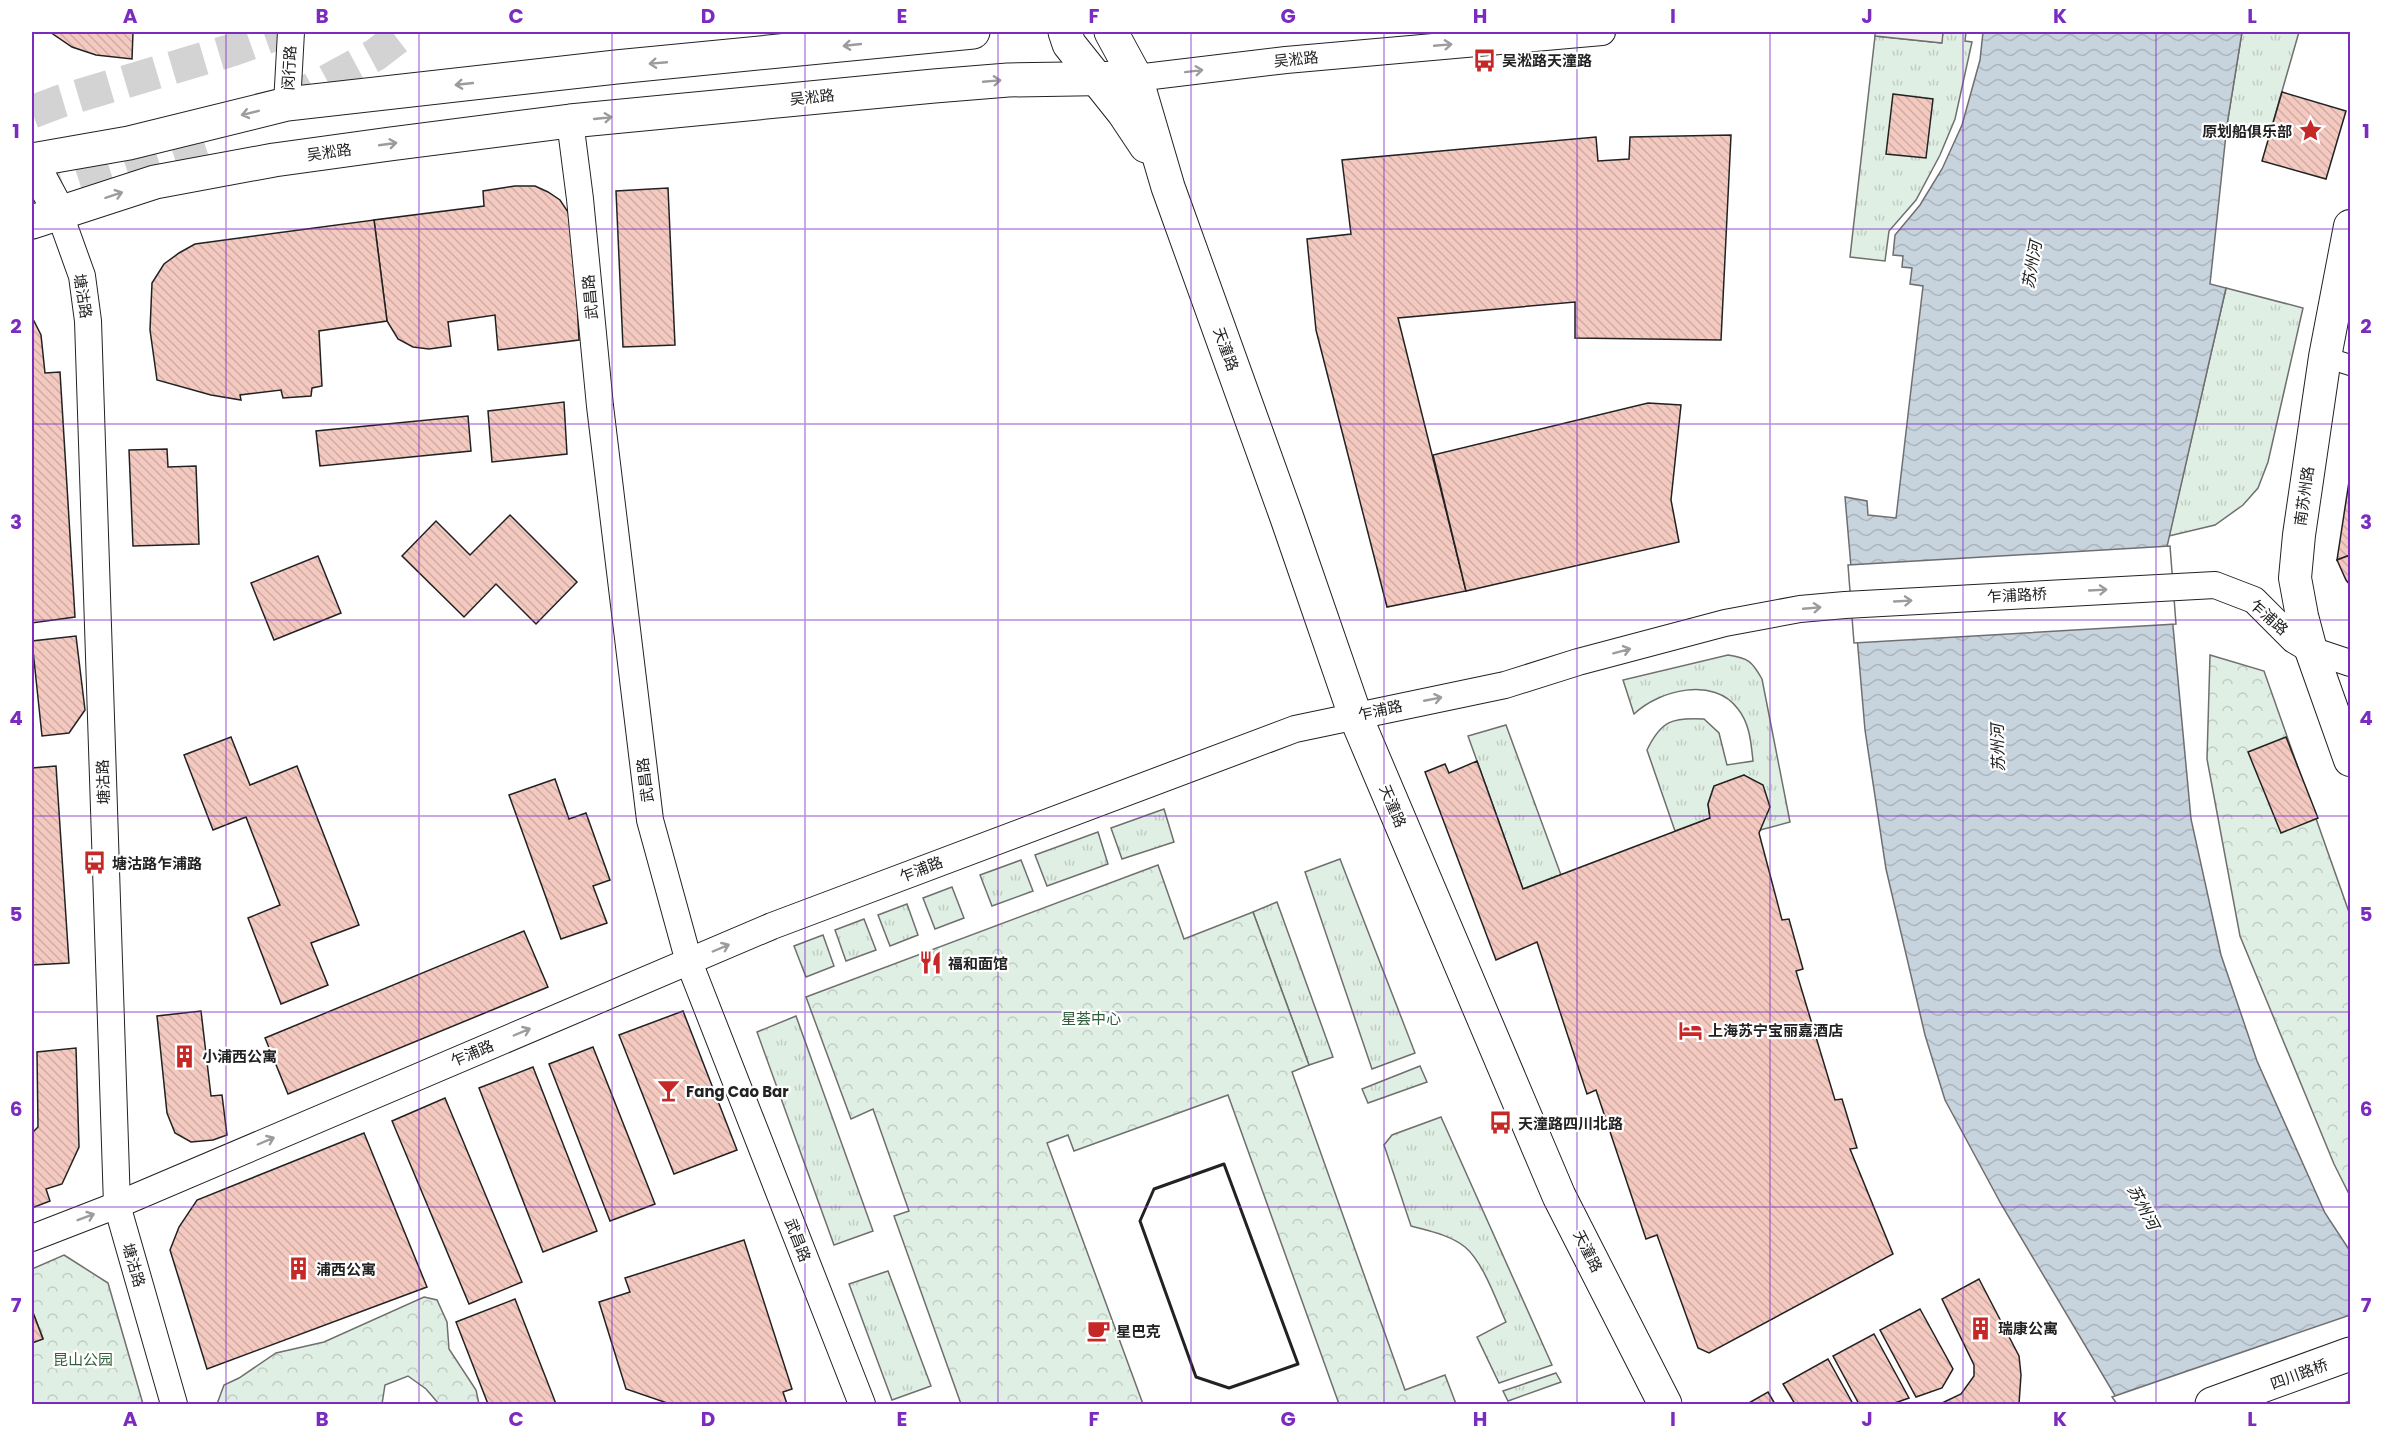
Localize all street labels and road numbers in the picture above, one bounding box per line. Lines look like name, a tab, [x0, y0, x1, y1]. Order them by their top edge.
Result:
street label: 闵行路	[277, 45, 301, 91]
street label: 吴淞路	[1273, 46, 1319, 72]
street label: 吴淞路	[789, 84, 835, 110]
street label: 吴淞路	[305, 138, 353, 166]
street label: 塘沽路	[69, 272, 97, 320]
street label: 武昌路	[578, 274, 602, 320]
street label: 天潼路	[1208, 324, 1244, 374]
street label: 南苏州路	[2289, 465, 2319, 527]
street label: 乍浦路桥	[1986, 583, 2048, 607]
street label: 乍浦路	[2245, 594, 2293, 640]
street label: 乍浦路	[1356, 695, 1404, 725]
street label: 武昌路	[632, 756, 658, 804]
street label: 塘沽路	[92, 759, 114, 805]
street label: 天潼路	[1375, 781, 1411, 831]
street label: 乍浦路	[896, 851, 946, 887]
street label: 乍浦路	[447, 1035, 497, 1071]
street label: 武昌路	[780, 1215, 816, 1265]
street label: 天潼路	[1568, 1226, 1608, 1276]
street label: 塘沽路	[118, 1240, 150, 1290]
street label: 四川路桥	[2267, 1354, 2331, 1394]

